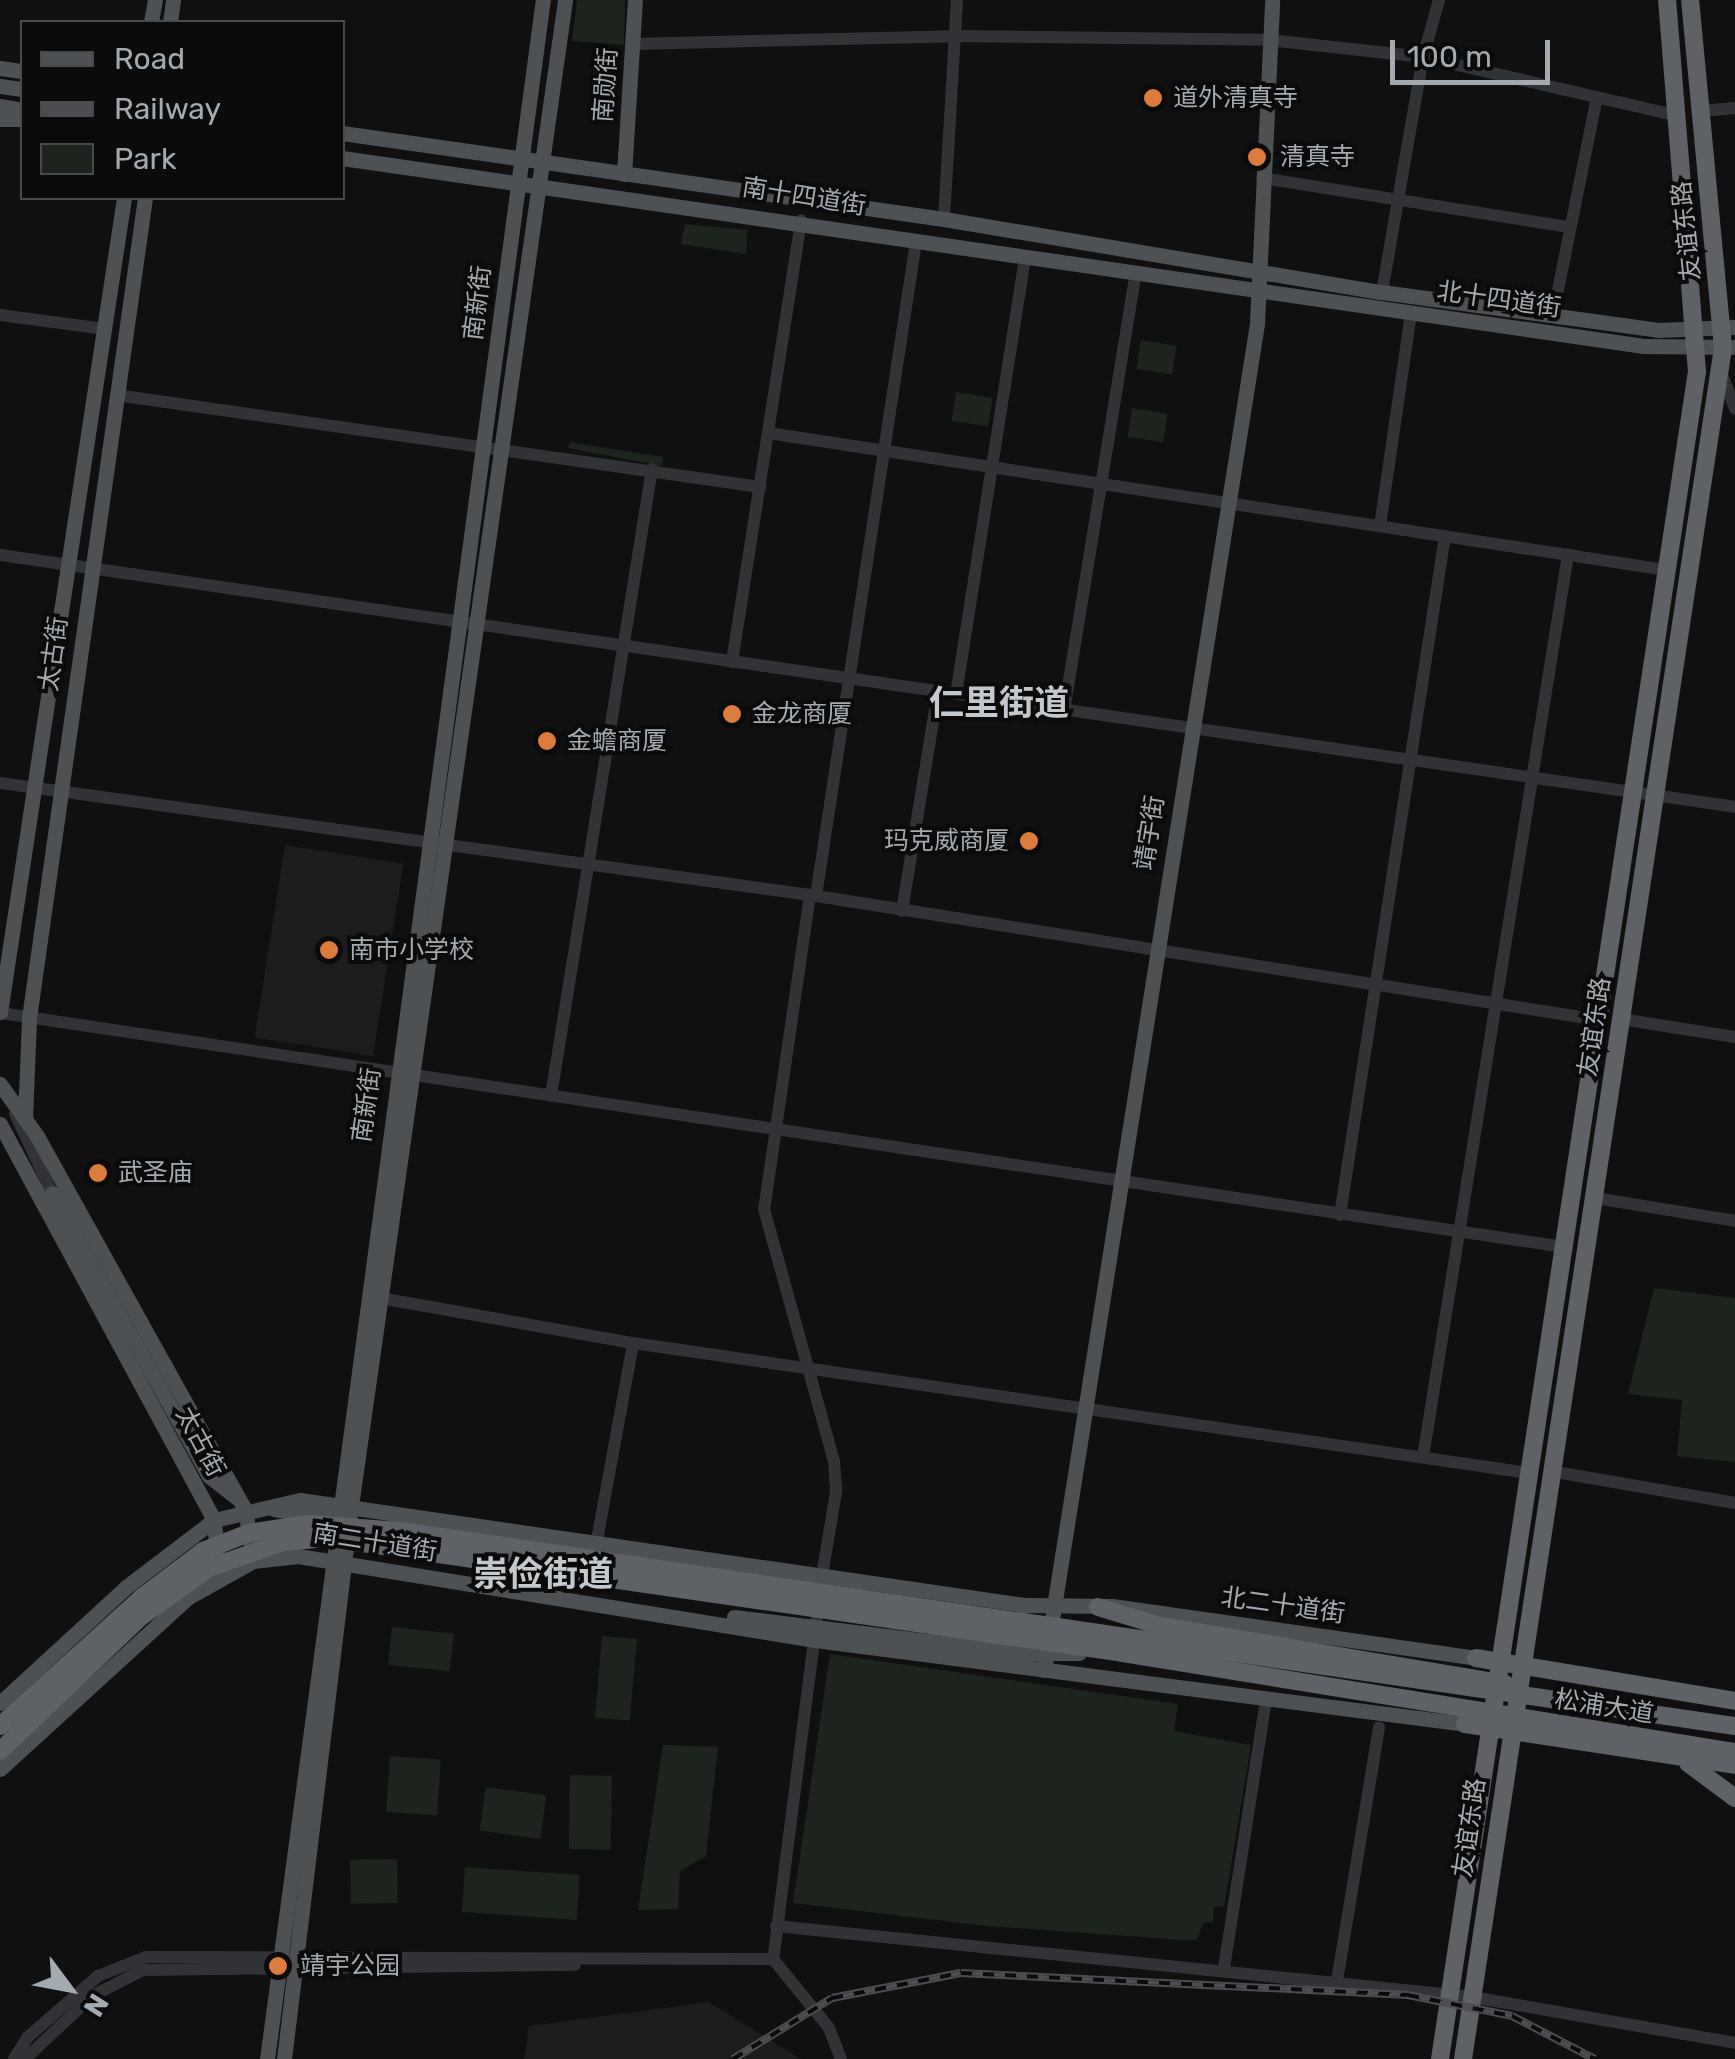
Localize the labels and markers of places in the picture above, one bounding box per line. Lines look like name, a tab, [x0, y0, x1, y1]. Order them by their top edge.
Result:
place label: 道外清真寺	[1173, 83, 1298, 113]
marker: 道外清真寺	[1142, 87, 1164, 109]
place label: 清真寺	[1280, 142, 1355, 172]
marker: 清真寺	[1244, 144, 1270, 170]
place label: 金龙商厦	[752, 699, 852, 729]
marker: 金龙商厦	[721, 703, 743, 725]
place label: 金蟾商厦	[567, 726, 667, 756]
marker: 金蟾商厦	[536, 730, 558, 752]
place label: 玛克威商厦	[884, 826, 1009, 856]
marker: 玛克威商厦	[1018, 830, 1040, 852]
place label: 南市小学校	[349, 935, 474, 965]
marker: 南市小学校	[318, 939, 340, 961]
place label: 武圣庙	[118, 1158, 193, 1188]
marker: 武圣庙	[87, 1162, 109, 1184]
place label: 靖宇公园	[300, 1951, 400, 1981]
marker: 靖宇公园	[265, 1953, 291, 1979]

